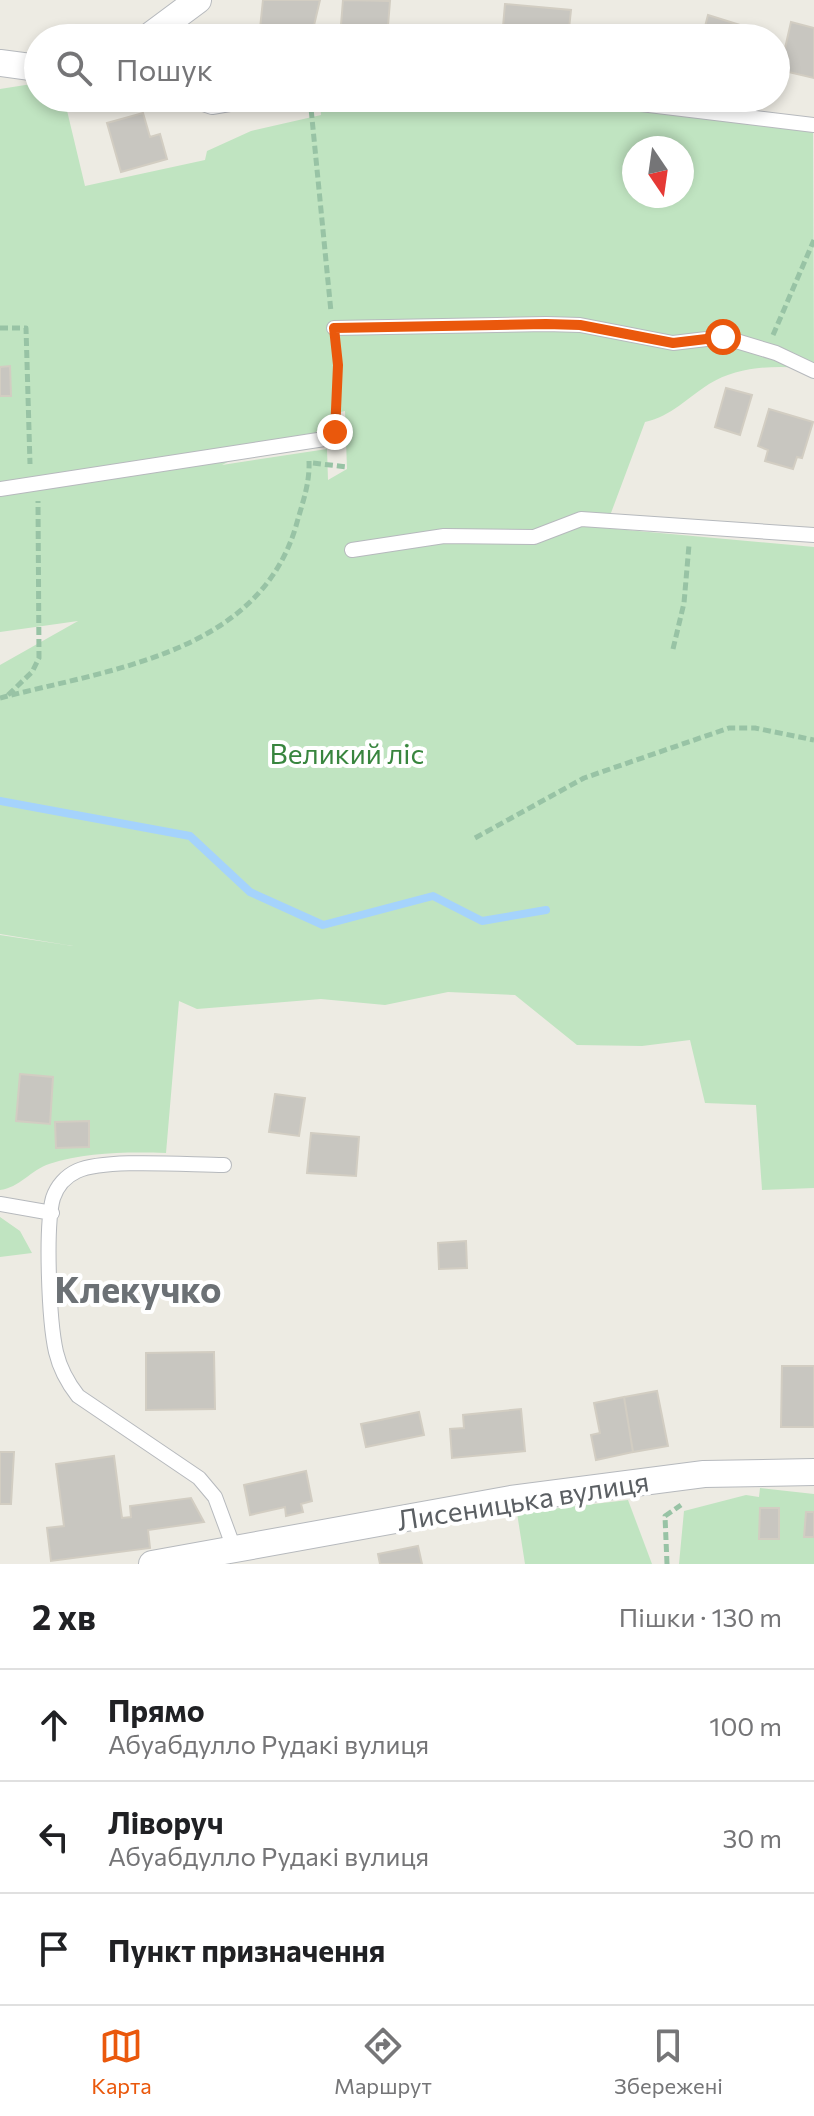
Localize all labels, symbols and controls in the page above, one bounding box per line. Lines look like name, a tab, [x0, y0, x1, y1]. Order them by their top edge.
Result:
search box	[24, 24, 790, 112]
icon: search	[52, 46, 96, 90]
text: Пошук	[116, 50, 213, 87]
north arrow	[622, 136, 694, 208]
route start	[705, 319, 741, 355]
route end	[317, 414, 353, 450]
park label: Великий ліс	[270, 736, 424, 770]
district label: Клекучко	[55, 1266, 221, 1310]
street label: Лисеницька вулиця	[394, 1463, 651, 1537]
text: 2 хв	[32, 1595, 96, 1637]
text: Пішки · 130 m	[619, 1601, 782, 1632]
text: Прямо	[108, 1691, 205, 1728]
icon: ahead	[32, 1703, 76, 1747]
text: 100 m	[709, 1710, 782, 1741]
text: Абуабдулло Рудакі вулиця	[108, 1728, 429, 1759]
text: Ліворуч	[108, 1803, 224, 1840]
icon: left	[32, 1815, 76, 1859]
text: 30 m	[723, 1822, 782, 1853]
text: Абуабдулло Рудакі вулиця	[108, 1840, 429, 1871]
icon: arrive	[32, 1927, 76, 1971]
text: Пункт призначення	[108, 1931, 385, 1968]
tab: Карта	[91, 2024, 152, 2099]
tab: Маршрут	[334, 2024, 432, 2099]
tab: Збережені	[614, 2024, 723, 2099]

